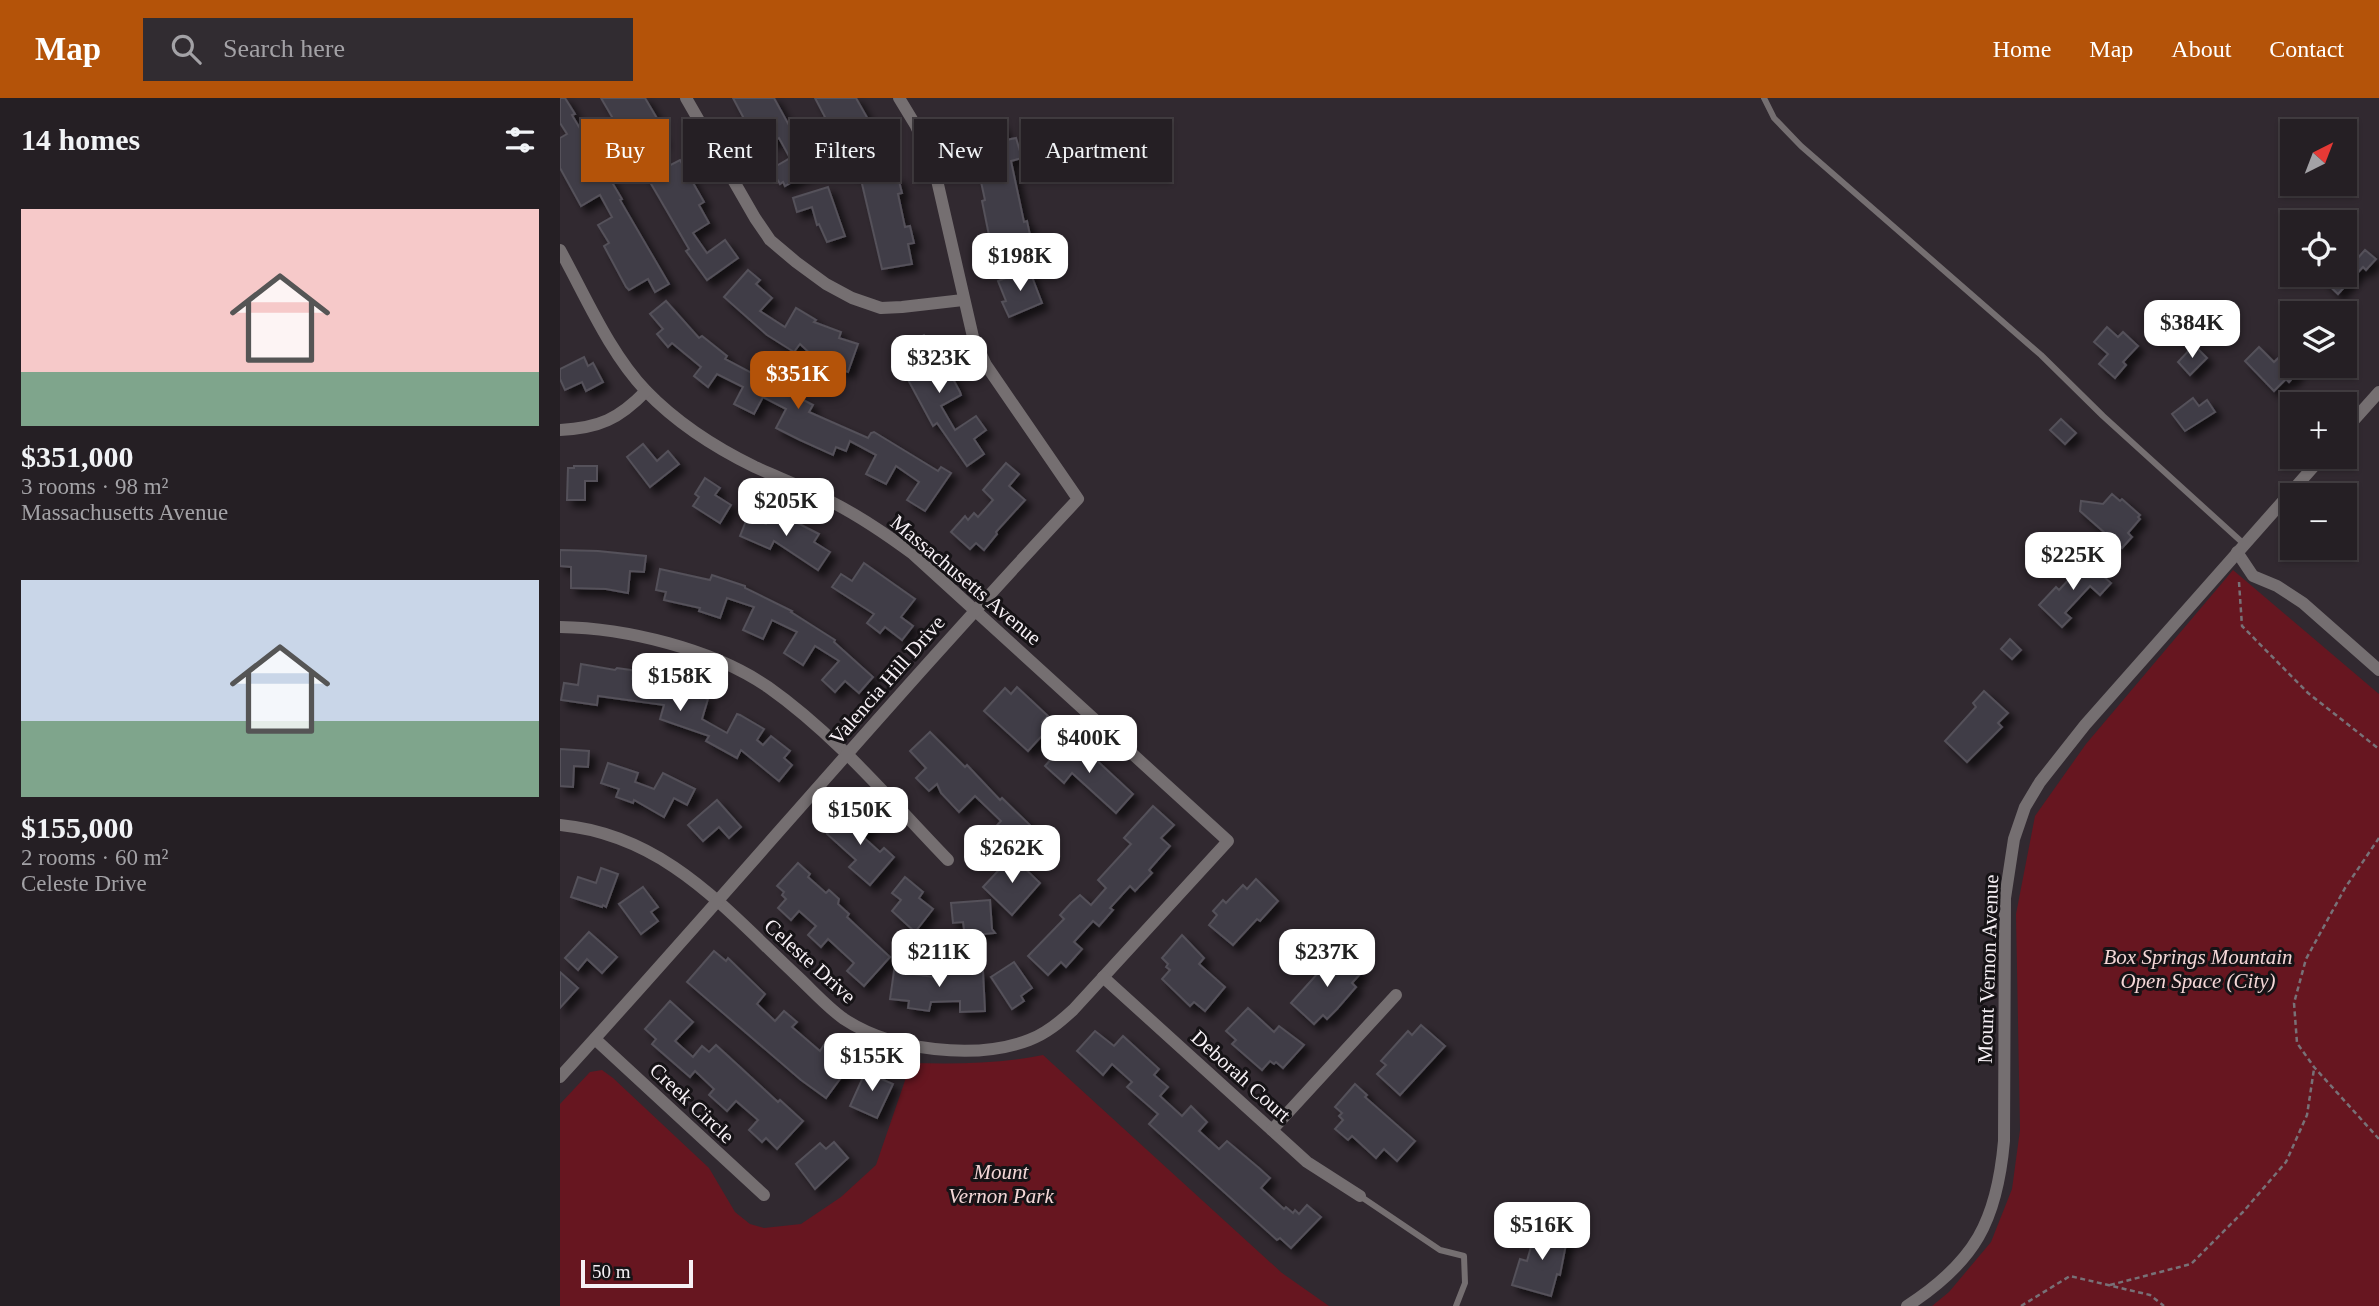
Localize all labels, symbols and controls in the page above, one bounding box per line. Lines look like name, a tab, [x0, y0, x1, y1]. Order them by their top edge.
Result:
search box	[143, 18, 633, 81]
icon: search	[167, 30, 205, 68]
text: Map	[35, 31, 101, 67]
text: Search here	[223, 34, 345, 63]
text: Home	[1993, 36, 2051, 62]
text: Map	[2089, 36, 2133, 62]
text: About	[2171, 36, 2231, 62]
text: Contact	[2269, 36, 2344, 62]
chip: Buy	[581, 119, 669, 182]
chip: Rent	[683, 119, 776, 182]
chip: Filters	[790, 119, 900, 182]
chip: New	[914, 119, 1007, 182]
chip: Apartment	[1021, 119, 1172, 182]
north arrow	[2280, 119, 2357, 196]
map controls	[2280, 119, 2357, 560]
icon: filters	[501, 121, 539, 159]
text: 14 homes	[21, 123, 140, 156]
button: locate	[2280, 210, 2357, 287]
pin: $198K	[971, 234, 1069, 293]
text: $198K	[988, 243, 1052, 268]
icon: home	[217, 255, 343, 381]
pin: $384K	[2143, 300, 2241, 360]
button: layers	[2280, 301, 2357, 378]
text: $384K	[2160, 310, 2224, 335]
pin: $323K	[890, 336, 988, 395]
text: $323K	[907, 345, 971, 370]
pin: $351K	[749, 352, 847, 411]
text: $351K	[766, 361, 830, 386]
button: +	[2280, 392, 2357, 469]
text: $351,000	[21, 440, 134, 473]
text: 3 rooms · 98 m²	[21, 474, 168, 499]
pin: $205K	[737, 478, 835, 538]
button: −	[2280, 483, 2357, 560]
text: $205K	[754, 488, 818, 513]
text: Massachusetts Avenue	[21, 500, 228, 525]
street label: Massachusetts Avenue	[886, 510, 1046, 650]
pin: $225K	[2024, 532, 2122, 592]
text: $225K	[2041, 542, 2105, 567]
street label: Valencia Hill Drive	[824, 611, 950, 749]
icon: home	[217, 626, 343, 752]
pin: $158K	[631, 654, 729, 713]
text: $158K	[648, 663, 712, 688]
pin: $400K	[1040, 716, 1138, 775]
text: $400K	[1057, 725, 1121, 750]
pin: $150K	[811, 788, 909, 847]
text: $150K	[828, 797, 892, 822]
text: $155,000	[21, 811, 134, 844]
pin: $262K	[963, 826, 1061, 885]
text: $262K	[980, 835, 1044, 860]
text: 2 rooms · 60 m²	[21, 845, 168, 870]
text: Celeste Drive	[21, 871, 147, 896]
street label: Mount Vernon Avenue	[1973, 874, 2003, 1064]
street label: Celeste Drive	[759, 914, 861, 1008]
pin: $211K	[890, 930, 988, 989]
pin: $237K	[1278, 930, 1376, 989]
text: $211K	[908, 939, 970, 964]
text: $237K	[1295, 939, 1359, 964]
park label: Box Springs Mountain Open Space (City)	[2104, 945, 2293, 993]
street label: Deborah Court	[1186, 1025, 1296, 1127]
pin: $155K	[823, 1034, 921, 1093]
text: $155K	[840, 1043, 904, 1068]
street label: Creek Circle	[645, 1058, 739, 1148]
park label: Mount Vernon Park	[948, 1160, 1054, 1208]
pin: $516K	[1493, 1202, 1591, 1262]
text: $516K	[1510, 1212, 1574, 1237]
scale bar	[581, 1257, 693, 1289]
text: 50 m	[592, 1261, 631, 1282]

